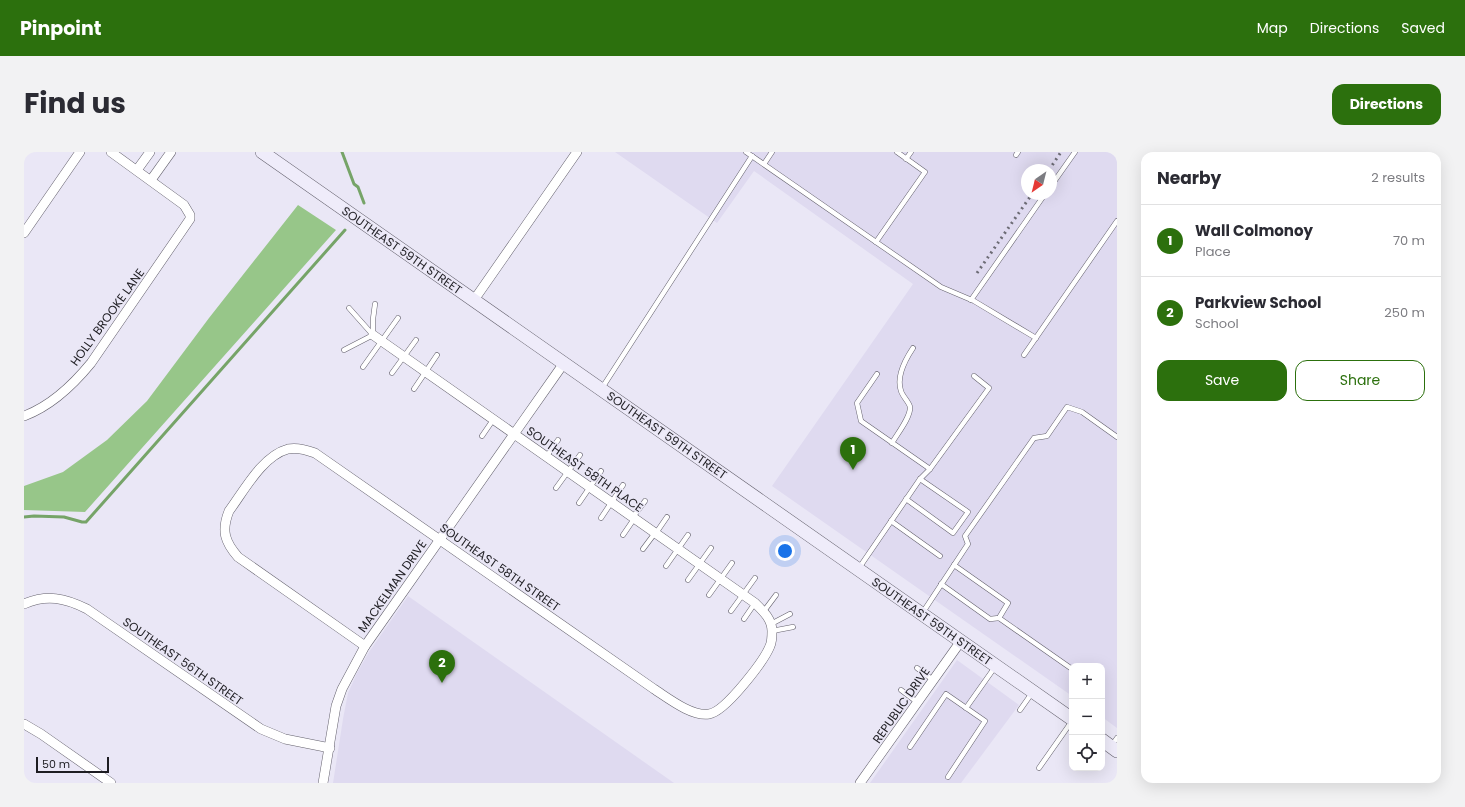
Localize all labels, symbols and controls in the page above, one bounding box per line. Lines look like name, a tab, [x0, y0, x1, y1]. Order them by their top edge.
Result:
text: Pinpoint	[20, 15, 101, 42]
text: Map	[1257, 18, 1288, 38]
text: Directions	[1310, 18, 1379, 38]
text: Saved	[1401, 18, 1445, 38]
text: Find us	[24, 84, 126, 123]
button: Directions	[1332, 84, 1441, 125]
north arrow	[1021, 164, 1057, 200]
text: Nearby	[1157, 166, 1221, 190]
text: 2 results	[1371, 168, 1425, 187]
street label: SOUTHEAST 59TH STREET	[339, 202, 466, 298]
text: Wall Colmonoy	[1195, 220, 1313, 241]
text: 1	[1168, 231, 1172, 250]
text: 70 m	[1393, 231, 1425, 250]
text: Place	[1195, 242, 1230, 261]
street label: HOLLY BROOKE LANE	[66, 265, 148, 369]
text: Parkview School	[1195, 292, 1321, 313]
text: 2	[1166, 303, 1174, 322]
text: 250 m	[1384, 303, 1425, 322]
text: School	[1195, 314, 1239, 333]
button: Save	[1157, 360, 1287, 401]
button: Share	[1295, 360, 1425, 401]
street label: SOUTHEAST 59TH STREET	[604, 387, 731, 483]
street label: SOUTHEAST 58TH PLACE	[523, 422, 647, 516]
pin: 1	[840, 437, 866, 470]
street label: SOUTHEAST 58TH STREET	[437, 519, 564, 615]
street label: MACKELMAN DRIVE	[354, 536, 430, 636]
your location	[775, 541, 795, 561]
street label: SOUTHEAST 59TH STREET	[869, 573, 996, 669]
street label: SOUTHEAST 56TH STREET	[119, 613, 247, 709]
pin: 2	[429, 650, 455, 683]
street label: REPUBLIC DRIVE	[868, 663, 934, 747]
map controls	[1069, 663, 1105, 771]
button: +	[1069, 663, 1105, 699]
button: −	[1069, 699, 1105, 735]
button: locate	[1069, 735, 1105, 771]
scale bar	[36, 755, 109, 774]
text: 50 m	[42, 756, 70, 772]

